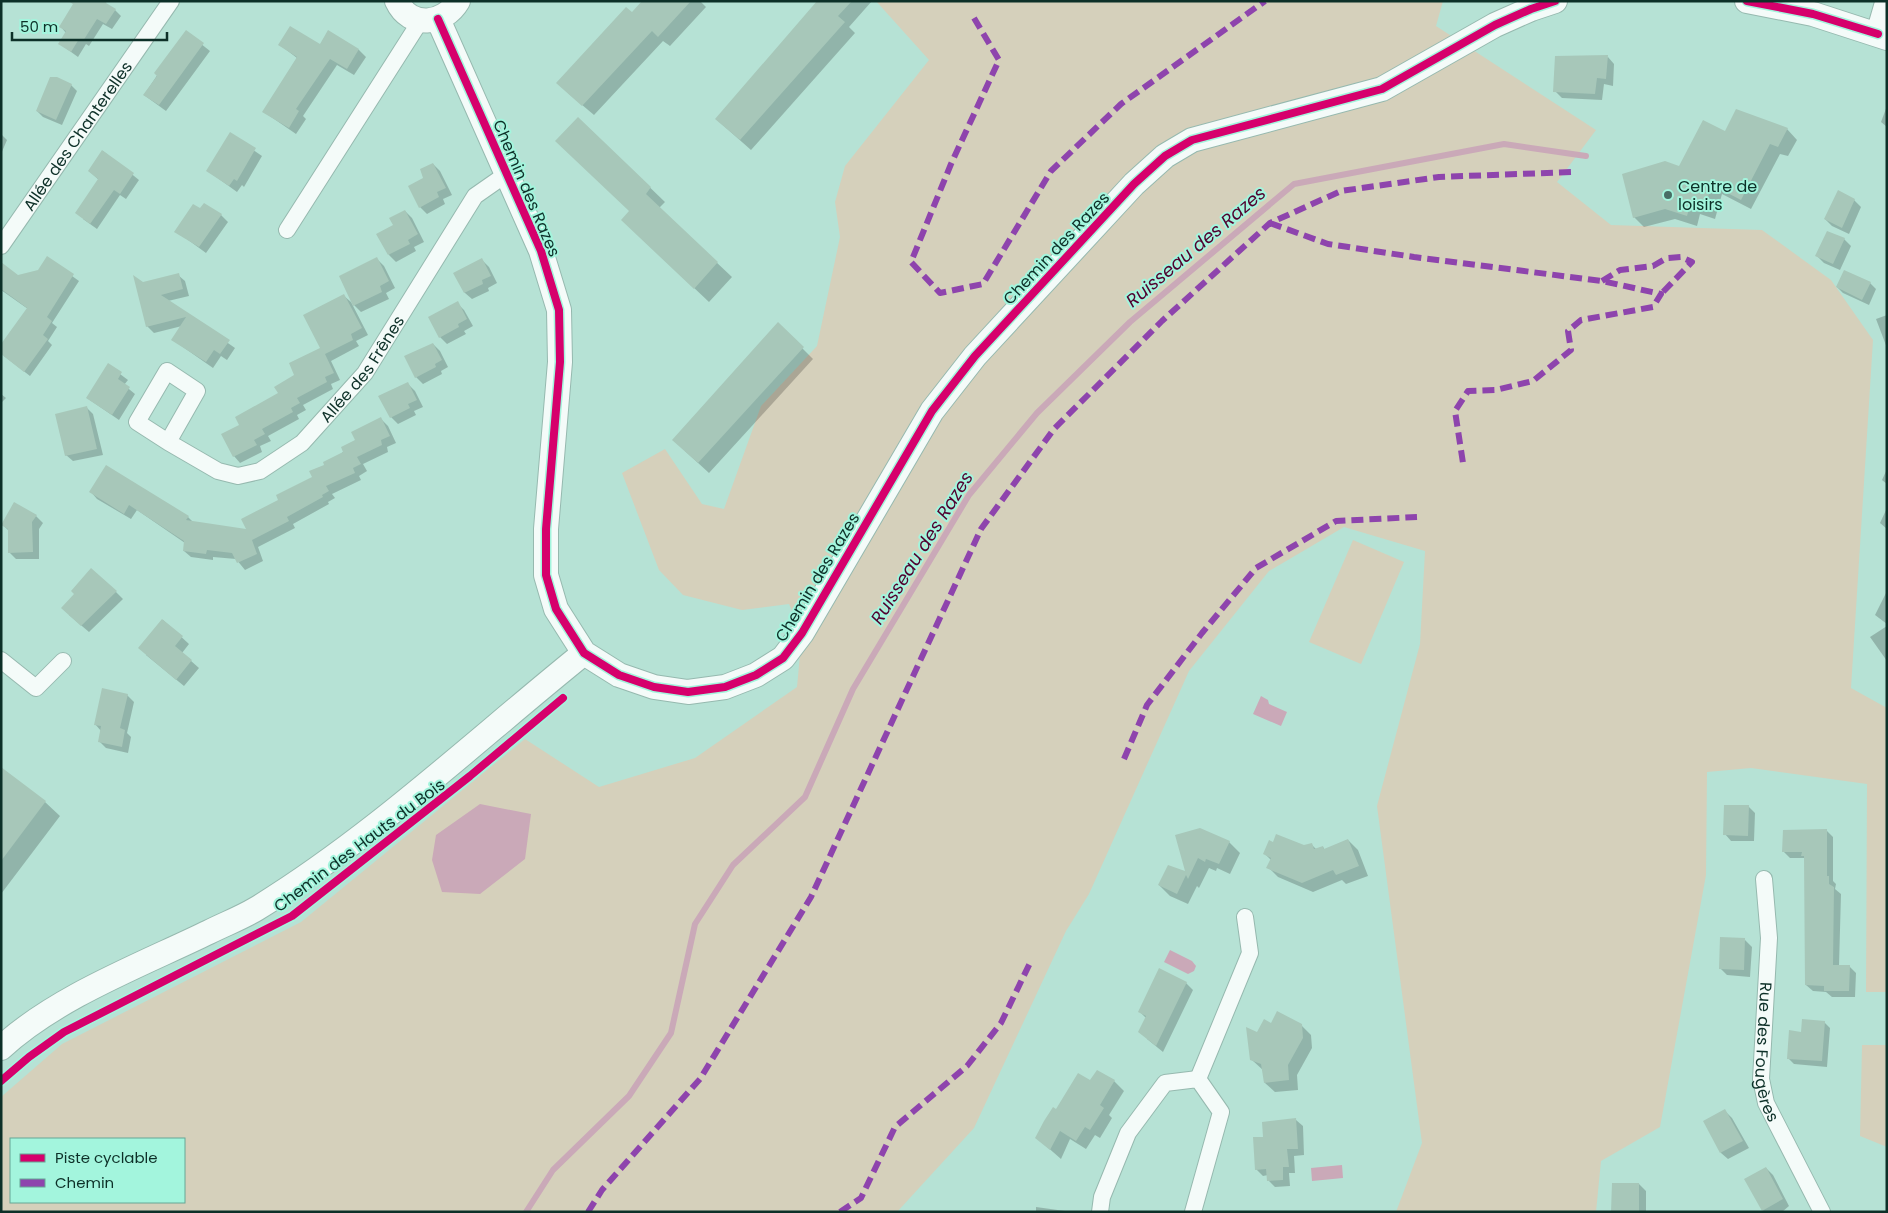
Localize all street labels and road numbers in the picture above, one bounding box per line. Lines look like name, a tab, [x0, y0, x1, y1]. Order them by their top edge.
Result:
street label: Allée des Chanterelles	[18, 57, 138, 216]
street label: Chemin des Razes	[487, 116, 566, 260]
street label: Chemin des Razes	[998, 187, 1115, 310]
street label: Allée des Frênes	[315, 311, 410, 428]
street label: Chemin des Razes	[770, 508, 865, 646]
street label: Chemin des Hauts du Bois	[269, 773, 450, 917]
street label: Rue des Fougères	[1749, 981, 1785, 1126]

